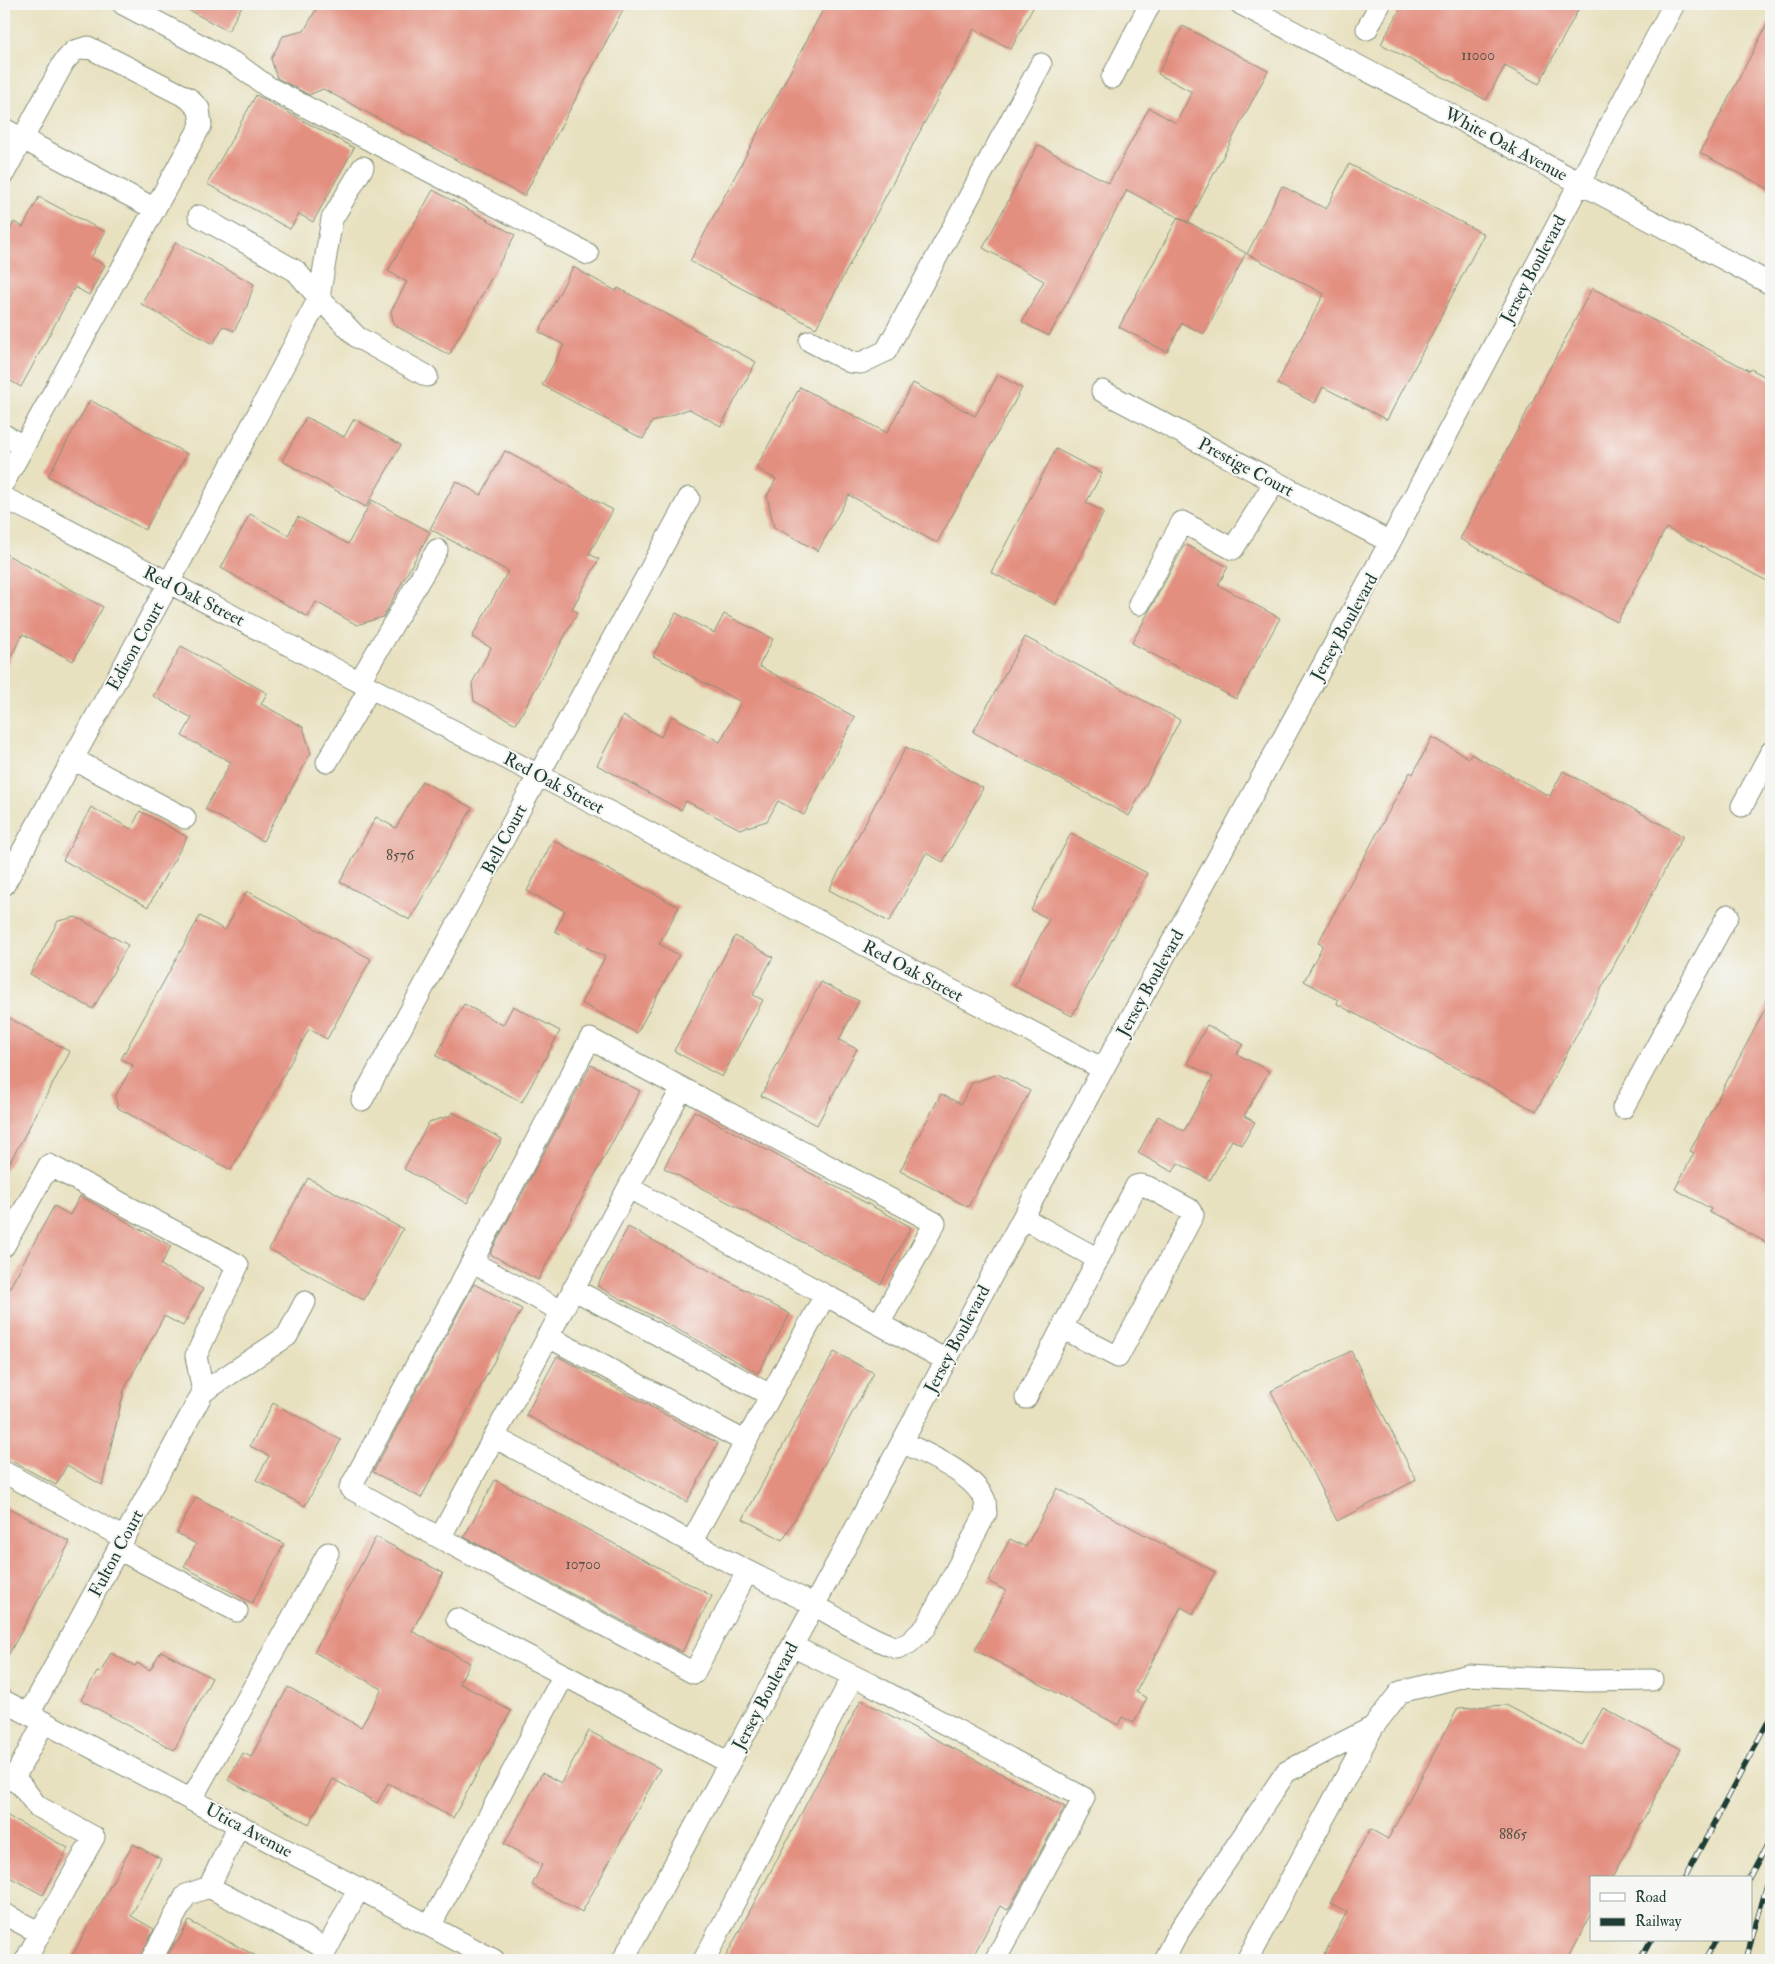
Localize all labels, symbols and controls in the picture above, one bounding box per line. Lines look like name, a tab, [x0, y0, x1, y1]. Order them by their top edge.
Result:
house number: 11000	[1461, 46, 1495, 65]
street label: White Oak Avenue	[1439, 102, 1572, 187]
street label: Jersey Boulevard	[1495, 211, 1572, 328]
street label: Prestige Court	[1194, 433, 1298, 502]
street label: Red Oak Street	[139, 561, 248, 632]
street label: Jersey Boulevard	[1305, 570, 1383, 686]
street label: Edison Court	[102, 598, 169, 695]
street label: Red Oak Street	[499, 747, 608, 820]
street label: Bell Court	[476, 800, 533, 878]
house number: 8576	[386, 846, 415, 865]
street label: Jersey Boulevard	[1111, 926, 1189, 1042]
street label: Red Oak Street	[858, 935, 967, 1008]
street label: Jersey Boulevard	[919, 1281, 996, 1398]
street label: Fulton Court	[84, 1505, 149, 1601]
house number: 10700	[565, 1555, 601, 1574]
street label: Jersey Boulevard	[727, 1638, 804, 1755]
street label: Utica Avenue	[201, 1798, 297, 1863]
house number: 8865	[1499, 1825, 1528, 1844]
legend	[1590, 1876, 1752, 1942]
text: Road	[1635, 1888, 1667, 1907]
text: Railway	[1635, 1912, 1682, 1931]

